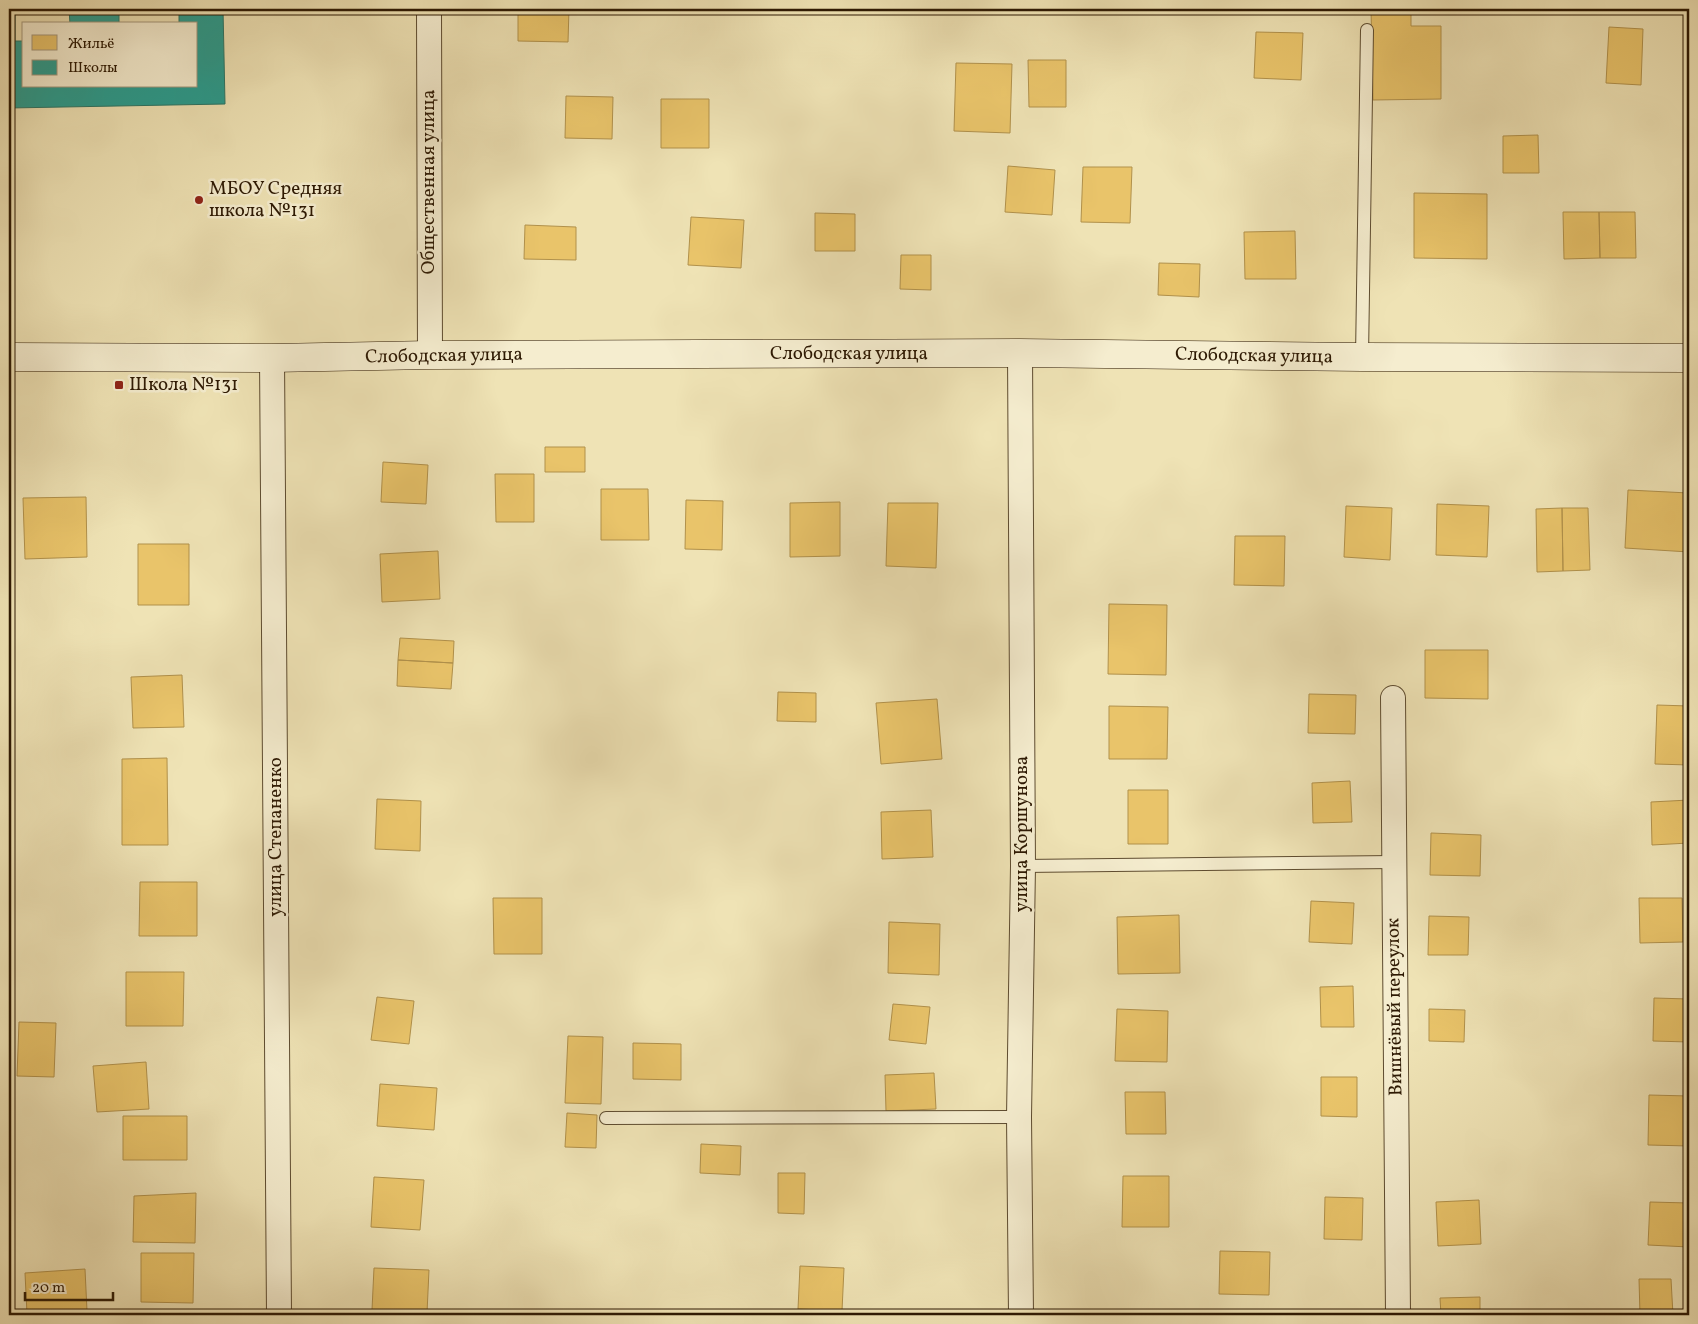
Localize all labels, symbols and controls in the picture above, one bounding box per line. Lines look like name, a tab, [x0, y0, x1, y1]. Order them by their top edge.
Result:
legend	[22, 22, 198, 88]
text: Жильё	[68, 34, 114, 55]
text: Школы	[68, 58, 118, 79]
street label: Общественная улица	[416, 90, 442, 274]
place label: МБОУ Средняя школа №131	[209, 176, 342, 224]
marker: МБОУ Средняя школа №131	[193, 194, 205, 206]
street label: Слободская улица	[770, 341, 928, 367]
street label: Слободская улица	[365, 342, 523, 370]
street label: Слободская улица	[1175, 342, 1333, 370]
place label: Школа №131	[129, 372, 238, 398]
marker: Школа №131	[113, 379, 125, 391]
street label: улица Коршунова	[1009, 756, 1035, 912]
street label: улица Степаненко	[263, 757, 289, 917]
street label: Вишнёвый переулок	[1380, 918, 1410, 1096]
scale bar	[25, 1269, 112, 1301]
text: 20 m	[32, 1278, 65, 1299]

